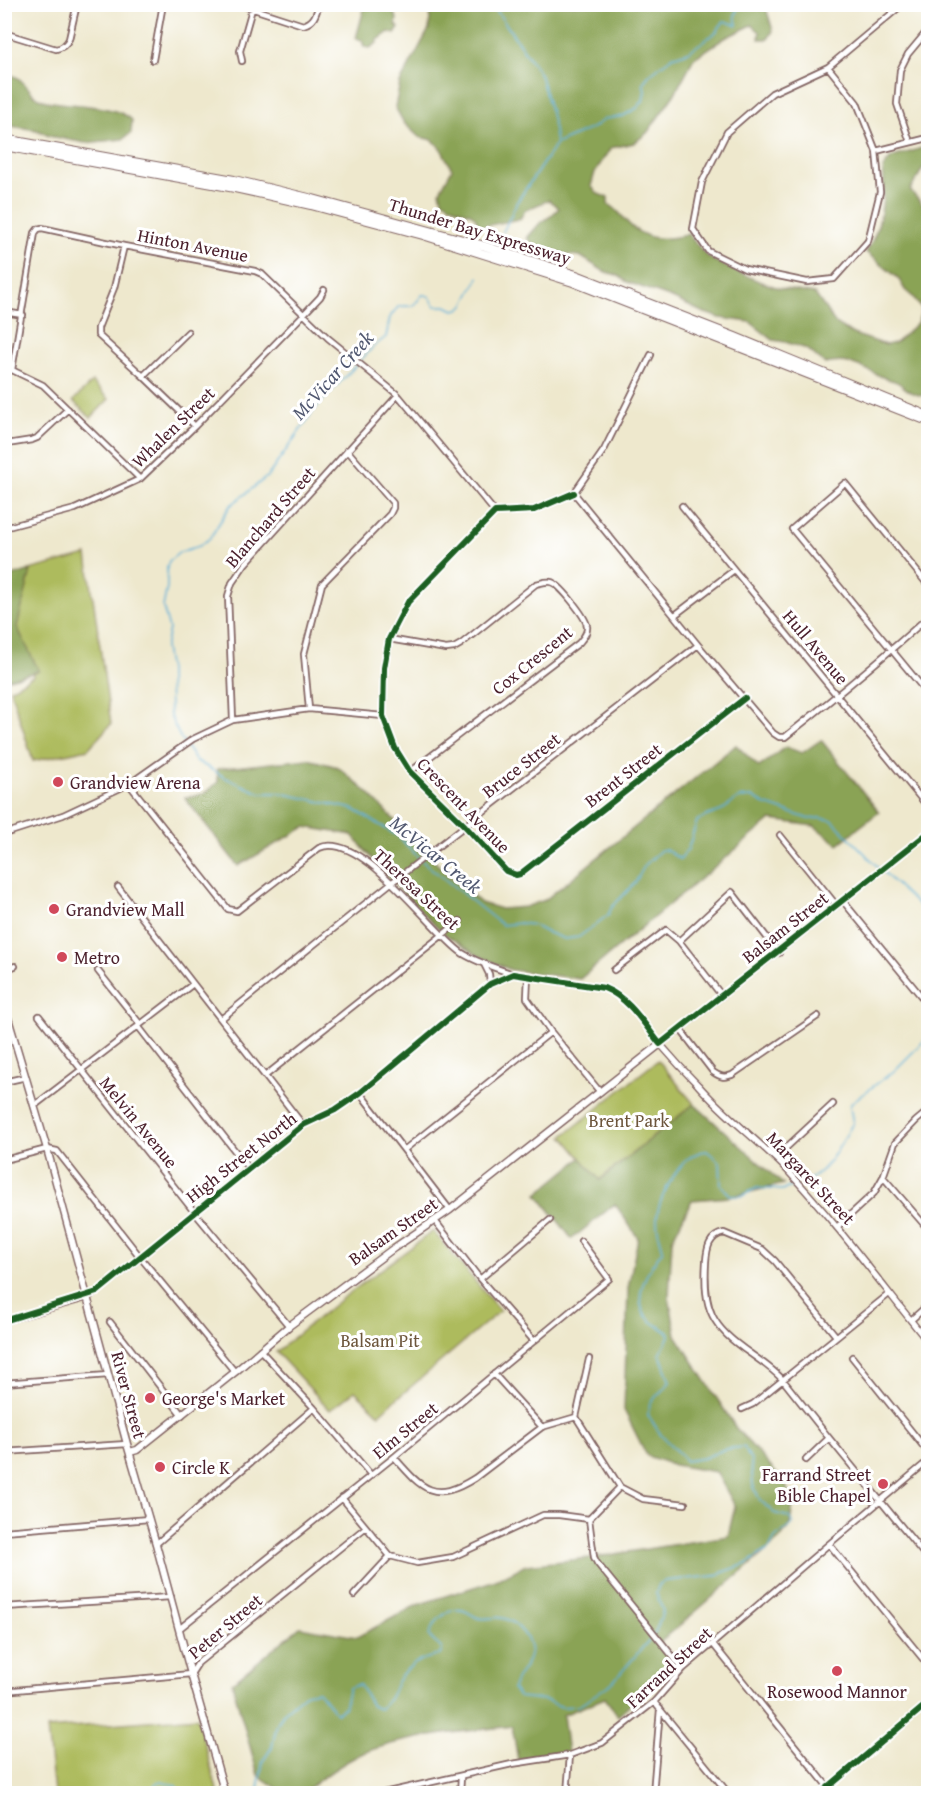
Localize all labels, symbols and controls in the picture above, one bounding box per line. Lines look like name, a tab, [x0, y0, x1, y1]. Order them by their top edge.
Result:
street label: Thunder Bay Expressway	[386, 190, 574, 272]
street label: Hinton Avenue	[135, 221, 251, 269]
water label: McVicar Creek	[284, 323, 380, 426]
street label: Whalen Street	[125, 380, 221, 474]
street label: Blanchard Street	[218, 460, 322, 574]
street label: Hull Avenue	[776, 603, 856, 691]
street label: Cox Crescent	[486, 619, 579, 701]
street label: Bruce Street	[476, 725, 567, 804]
street label: Brent Street	[579, 736, 668, 814]
street label: Crescent Avenue	[411, 751, 517, 859]
place label: Grandview Arena	[70, 769, 201, 796]
marker: Grandview Arena	[51, 775, 65, 789]
water label: McVicar Creek	[384, 808, 489, 901]
street label: Theresa Street	[368, 842, 467, 937]
street label: Balsam Street	[736, 884, 835, 970]
place label: Grandview Mall	[66, 896, 185, 923]
marker: Grandview Mall	[47, 902, 61, 916]
place label: Metro	[74, 944, 120, 971]
marker: Metro	[55, 950, 69, 964]
street label: Melvin Avenue	[93, 1070, 185, 1174]
street label: High Street North	[180, 1105, 302, 1209]
park label: Brent Park	[589, 1107, 670, 1134]
street label: Margaret Street	[760, 1125, 862, 1231]
street label: Balsam Street	[343, 1190, 444, 1272]
park label: Balsam Pit	[340, 1327, 420, 1354]
street label: River Street	[104, 1348, 154, 1442]
place label: George's Market	[162, 1385, 286, 1412]
marker: George's Market	[143, 1391, 157, 1405]
street label: Elm Street	[366, 1394, 444, 1465]
place label: Circle K	[172, 1454, 230, 1481]
marker: Circle K	[153, 1460, 167, 1474]
place label: Farrand Street Bible Chapel	[762, 1461, 872, 1509]
marker: Farrand Street Bible Chapel	[876, 1477, 890, 1491]
street label: Peter Street	[182, 1586, 269, 1665]
street label: Farrand Street	[620, 1620, 719, 1714]
marker: Rosewood Mannor	[830, 1664, 844, 1678]
place label: Rosewood Mannor	[767, 1678, 907, 1705]

